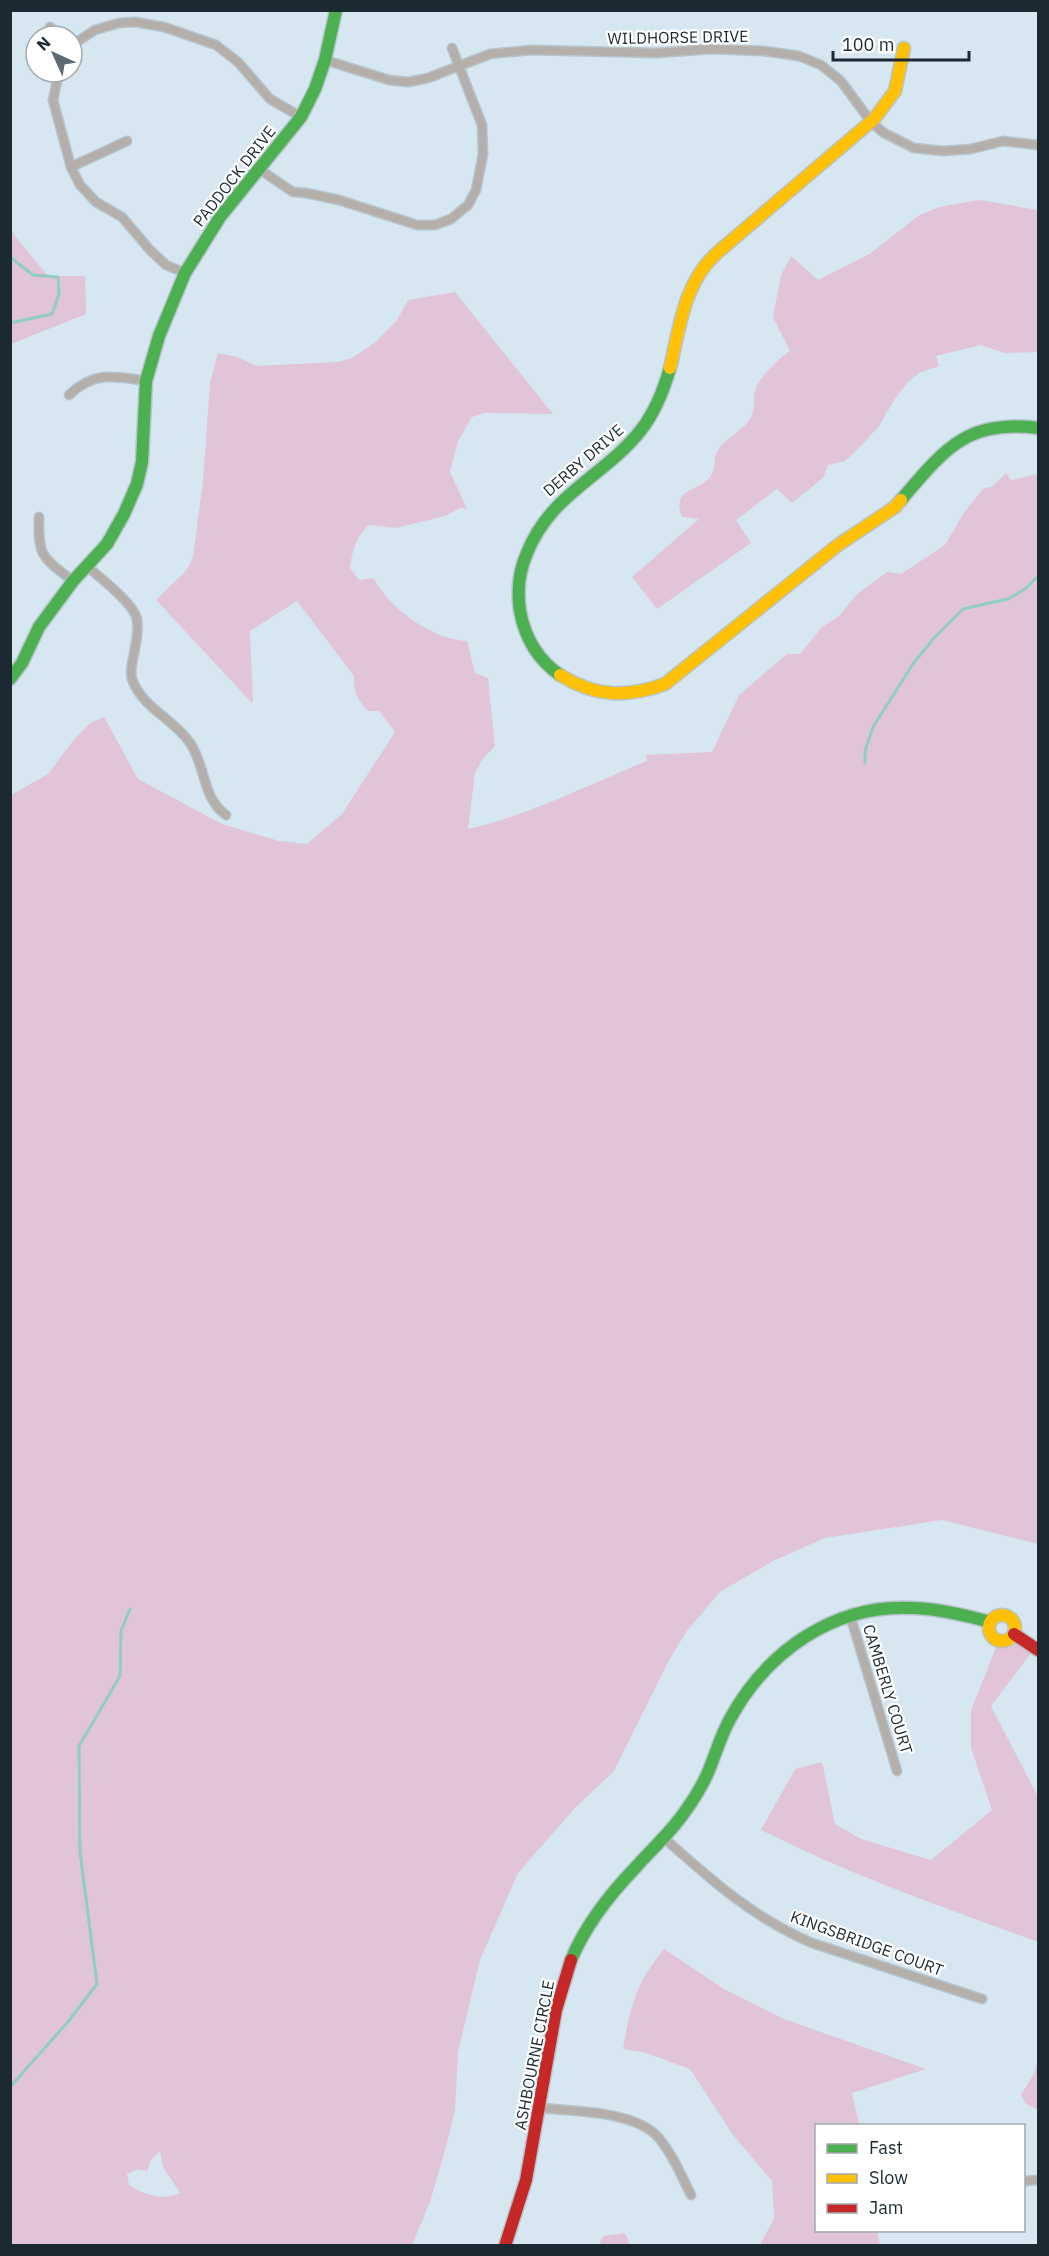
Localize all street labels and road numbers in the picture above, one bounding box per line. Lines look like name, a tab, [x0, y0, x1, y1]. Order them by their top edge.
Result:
street label: WILDHORSE DRIVE	[607, 26, 749, 48]
street label: PADDOCK DRIVE	[188, 122, 280, 230]
street label: DERBY DRIVE	[539, 420, 627, 500]
street label: CAMBERLY COURT	[859, 1622, 917, 1756]
street label: KINGSBRIDGE COURT	[788, 1906, 946, 1980]
street label: ASHBOURNE CIRCLE	[510, 1979, 558, 2131]

